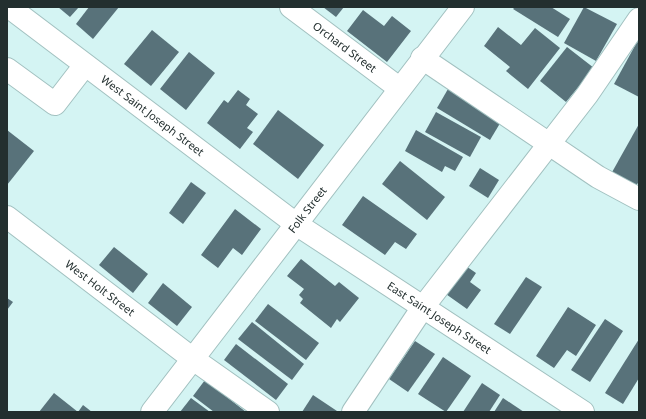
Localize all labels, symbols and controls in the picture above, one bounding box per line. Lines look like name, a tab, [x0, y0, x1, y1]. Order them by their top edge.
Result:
street label: Orchard Street	[310, 18, 380, 76]
street label: West Saint Joseph Street	[98, 71, 207, 159]
street label: Folk Street	[284, 183, 330, 236]
street label: West Holt Street	[62, 256, 138, 319]
street label: East Saint Joseph Street	[385, 278, 494, 357]

